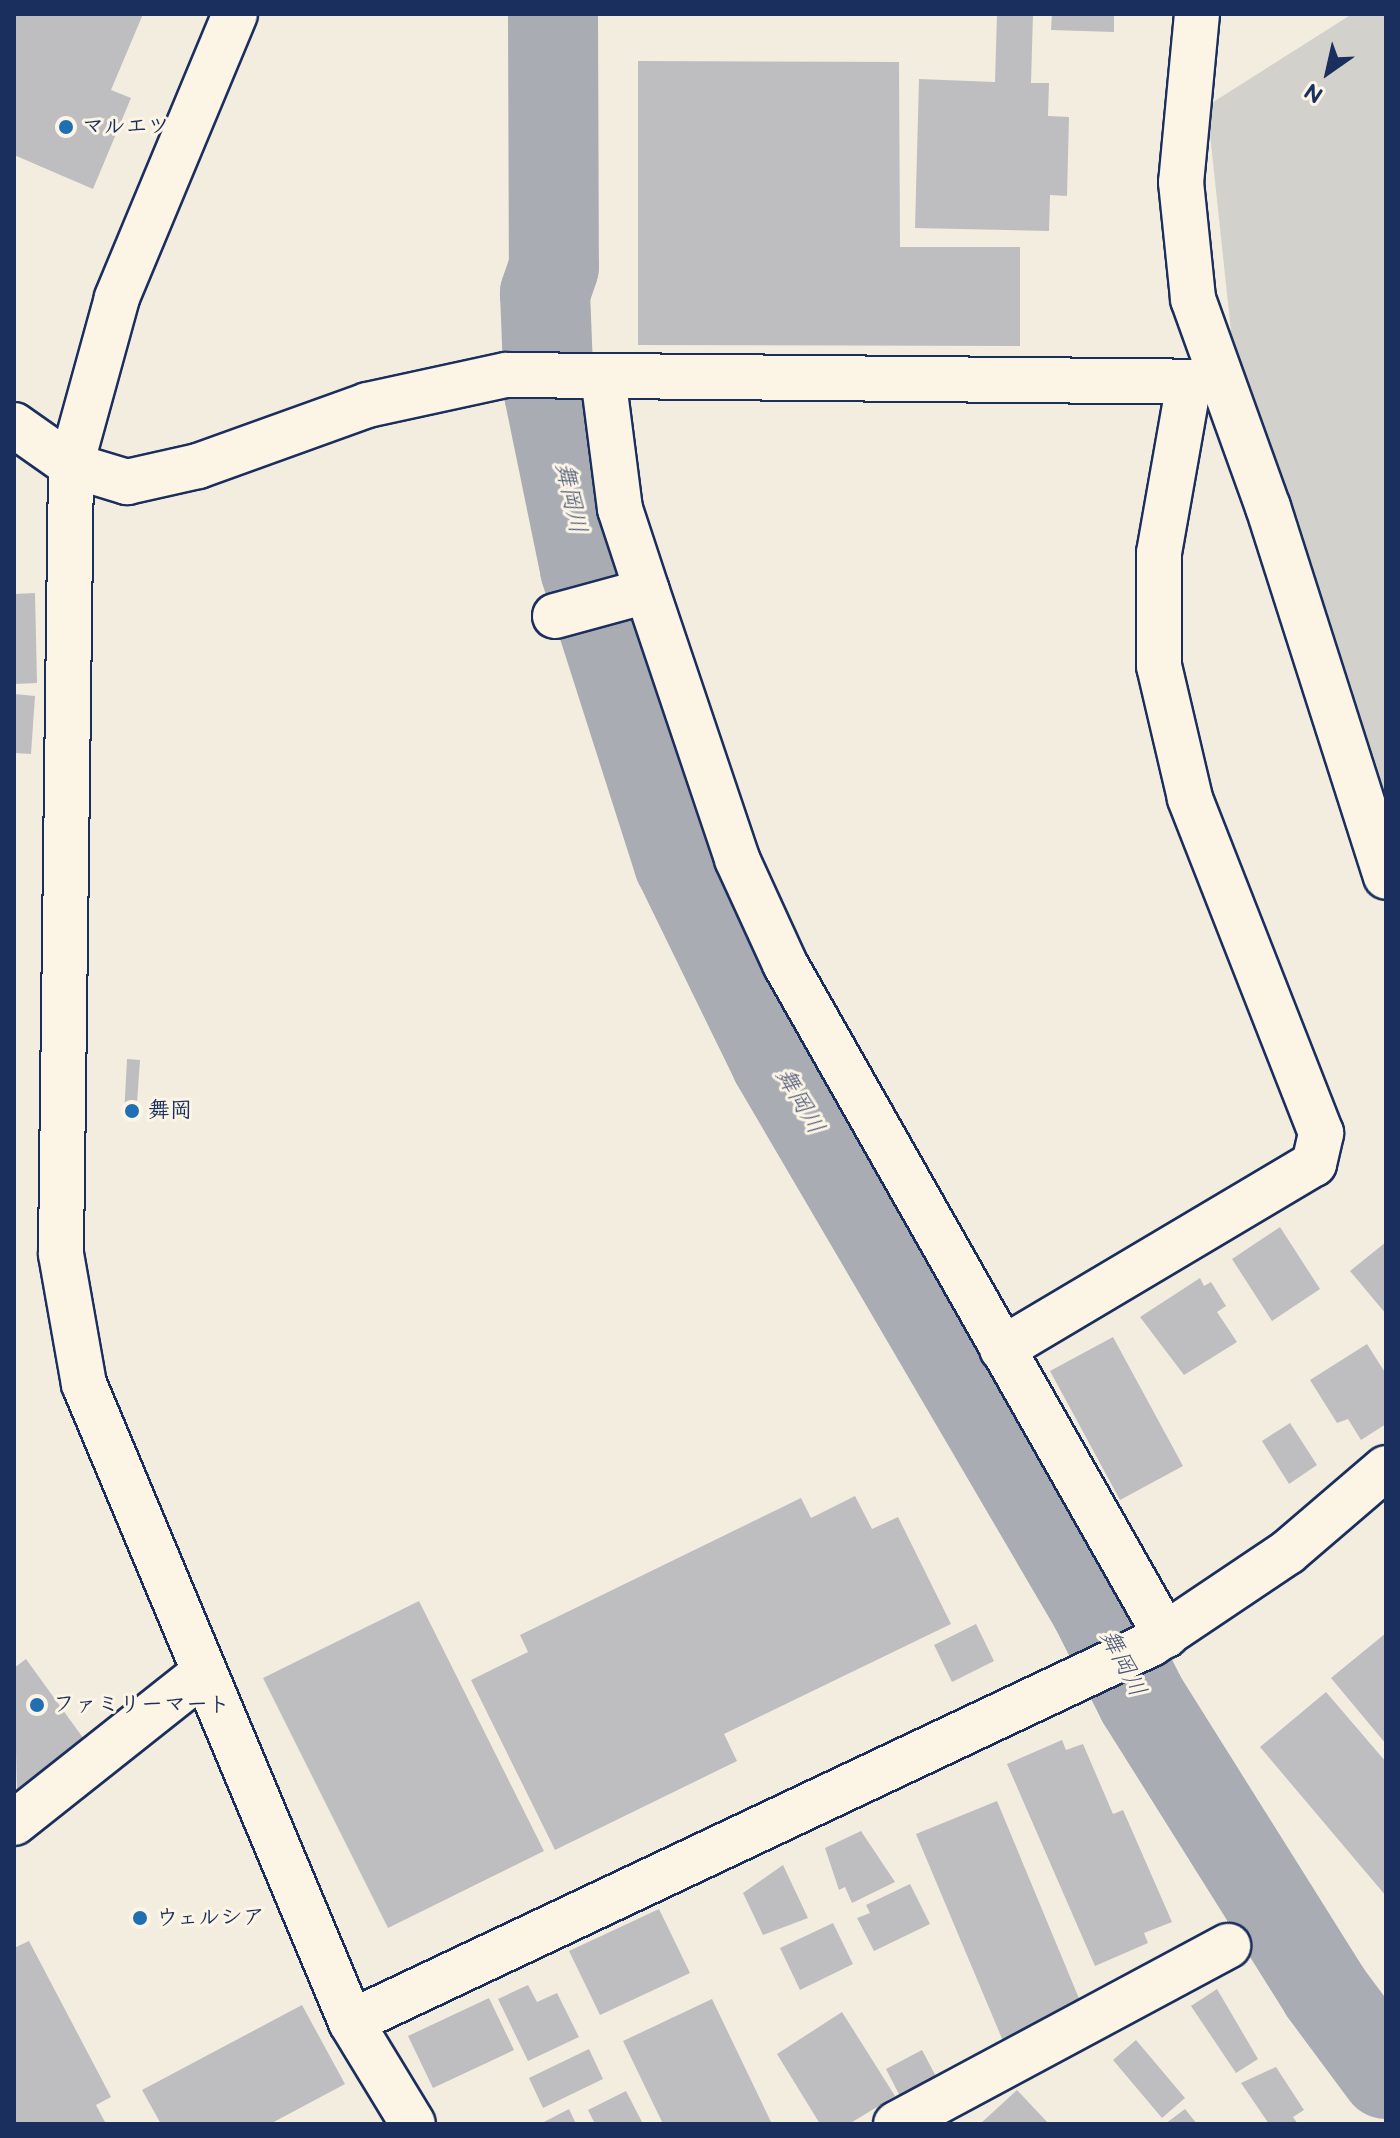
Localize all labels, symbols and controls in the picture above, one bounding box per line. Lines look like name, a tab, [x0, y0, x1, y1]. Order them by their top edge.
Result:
north arrow	[1288, 32, 1368, 112]
text: N	[1300, 76, 1329, 108]
place label: マルエツ	[82, 114, 170, 140]
marker: マルエツ	[57, 118, 75, 136]
water label: 舞岡川	[549, 460, 593, 536]
water label: 舞岡川	[770, 1063, 830, 1139]
place label: 舞岡	[148, 1098, 192, 1124]
marker: 舞岡	[123, 1102, 141, 1120]
water label: 舞岡川	[1094, 1624, 1152, 1702]
place label: ファミリーマート	[53, 1692, 229, 1718]
marker: ファミリーマート	[28, 1696, 46, 1714]
place label: ウェルシア	[156, 1905, 266, 1931]
marker: ウェルシア	[131, 1909, 149, 1927]

